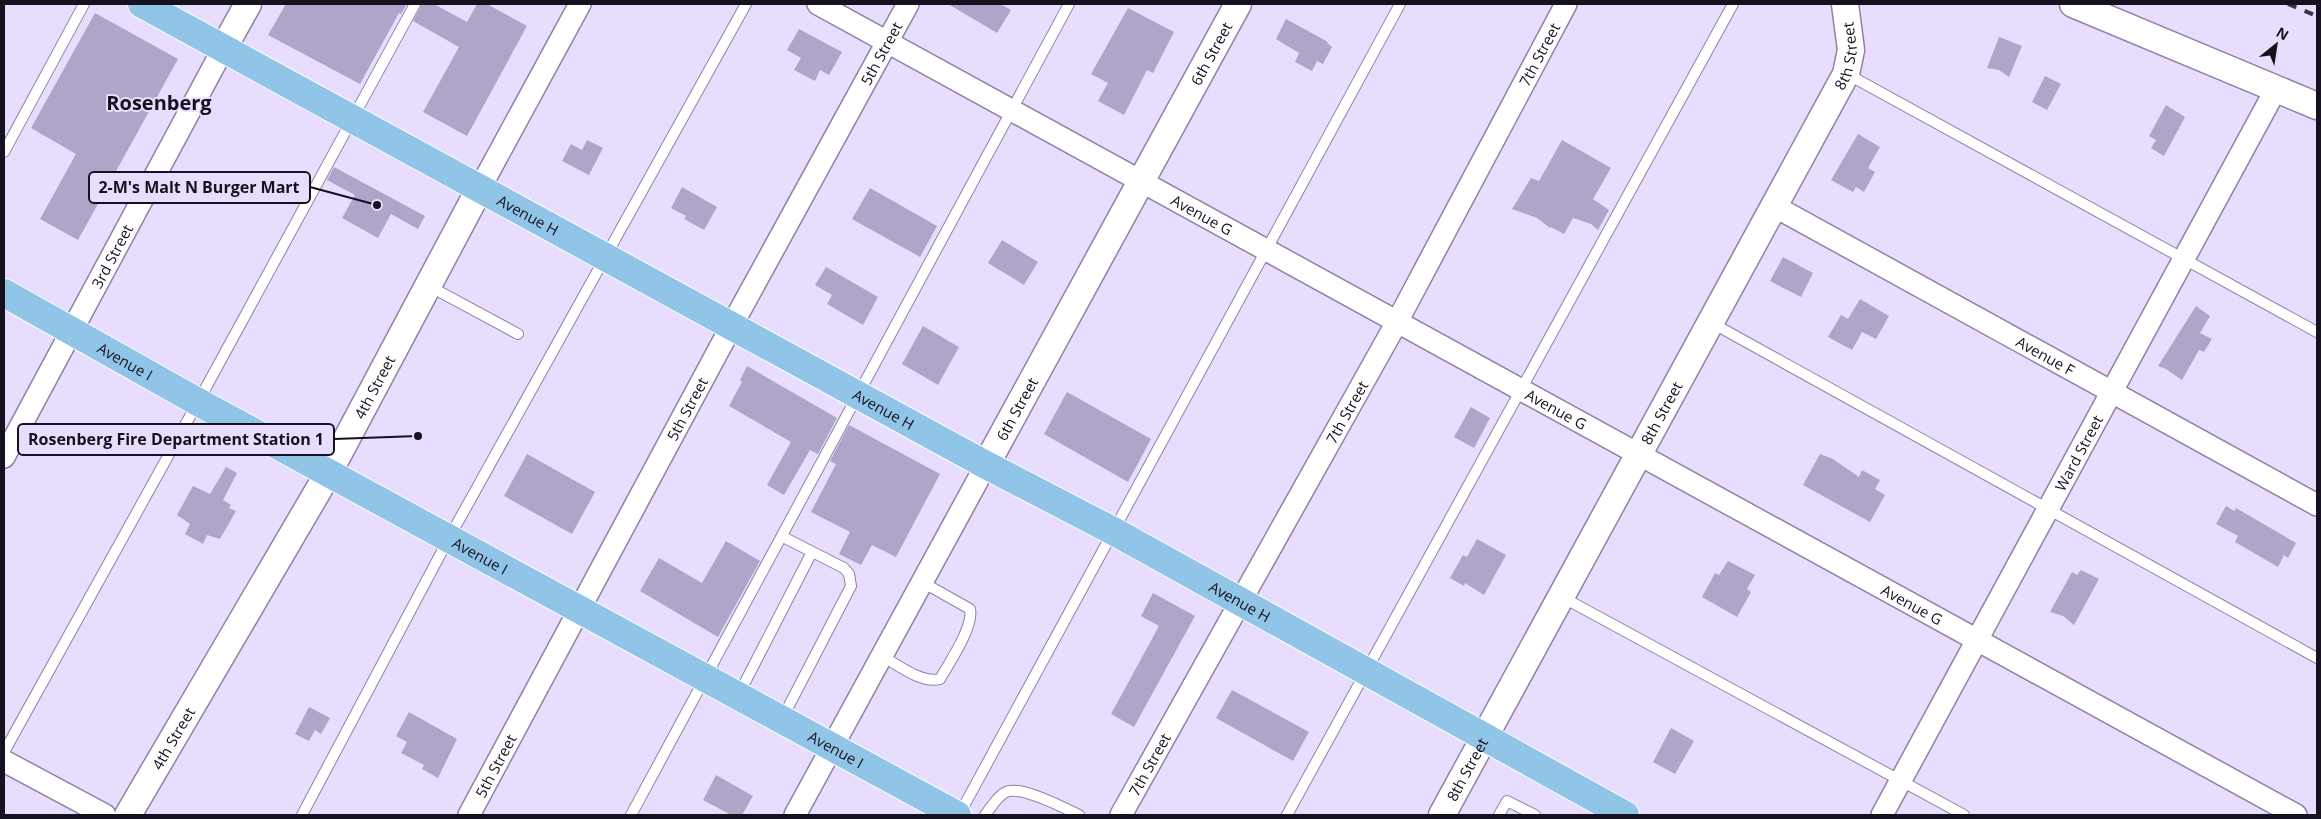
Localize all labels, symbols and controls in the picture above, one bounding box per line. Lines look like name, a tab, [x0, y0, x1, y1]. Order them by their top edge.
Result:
street label: 5th Street	[856, 18, 906, 88]
street label: 6th Street	[1186, 18, 1236, 89]
street label: 7th Street	[1514, 19, 1564, 90]
north arrow	[2251, 20, 2301, 70]
street label: 8th Street	[1829, 21, 1861, 93]
text: N	[2273, 22, 2292, 44]
district label: Rosenberg	[106, 89, 212, 116]
callout: 2-M's Malt N Burger Mart	[89, 172, 310, 203]
text: 2-M's Malt N Burger Mart	[98, 176, 300, 198]
street label: Avenue H	[494, 190, 562, 240]
street label: Avenue G	[1168, 190, 1236, 240]
street label: 3rd Street	[87, 221, 137, 292]
street label: Avenue F	[2013, 331, 2079, 380]
street label: Avenue I	[94, 338, 156, 385]
street label: 4th Street	[349, 352, 399, 422]
street label: 5th Street	[662, 374, 712, 444]
street label: 6th Street	[991, 374, 1042, 444]
street label: 7th Street	[1321, 377, 1372, 447]
street label: 8th Street	[1636, 378, 1687, 448]
street label: Avenue H	[849, 384, 918, 434]
street label: Avenue G	[1522, 384, 1590, 434]
street label: Ward Street	[2050, 411, 2107, 494]
callout: Rosenberg Fire Department Station 1	[18, 424, 334, 455]
text: Rosenberg Fire Department Station 1	[28, 428, 324, 450]
street label: Avenue I	[449, 532, 512, 579]
street label: Avenue H	[1206, 576, 1274, 626]
street label: Avenue G	[1878, 579, 1946, 629]
street label: 4th Street	[147, 703, 199, 773]
street label: Avenue I	[805, 726, 867, 772]
street label: 7th Street	[1124, 729, 1175, 799]
street label: 5th Street	[470, 731, 521, 801]
street label: 8th Street	[1442, 734, 1492, 804]

